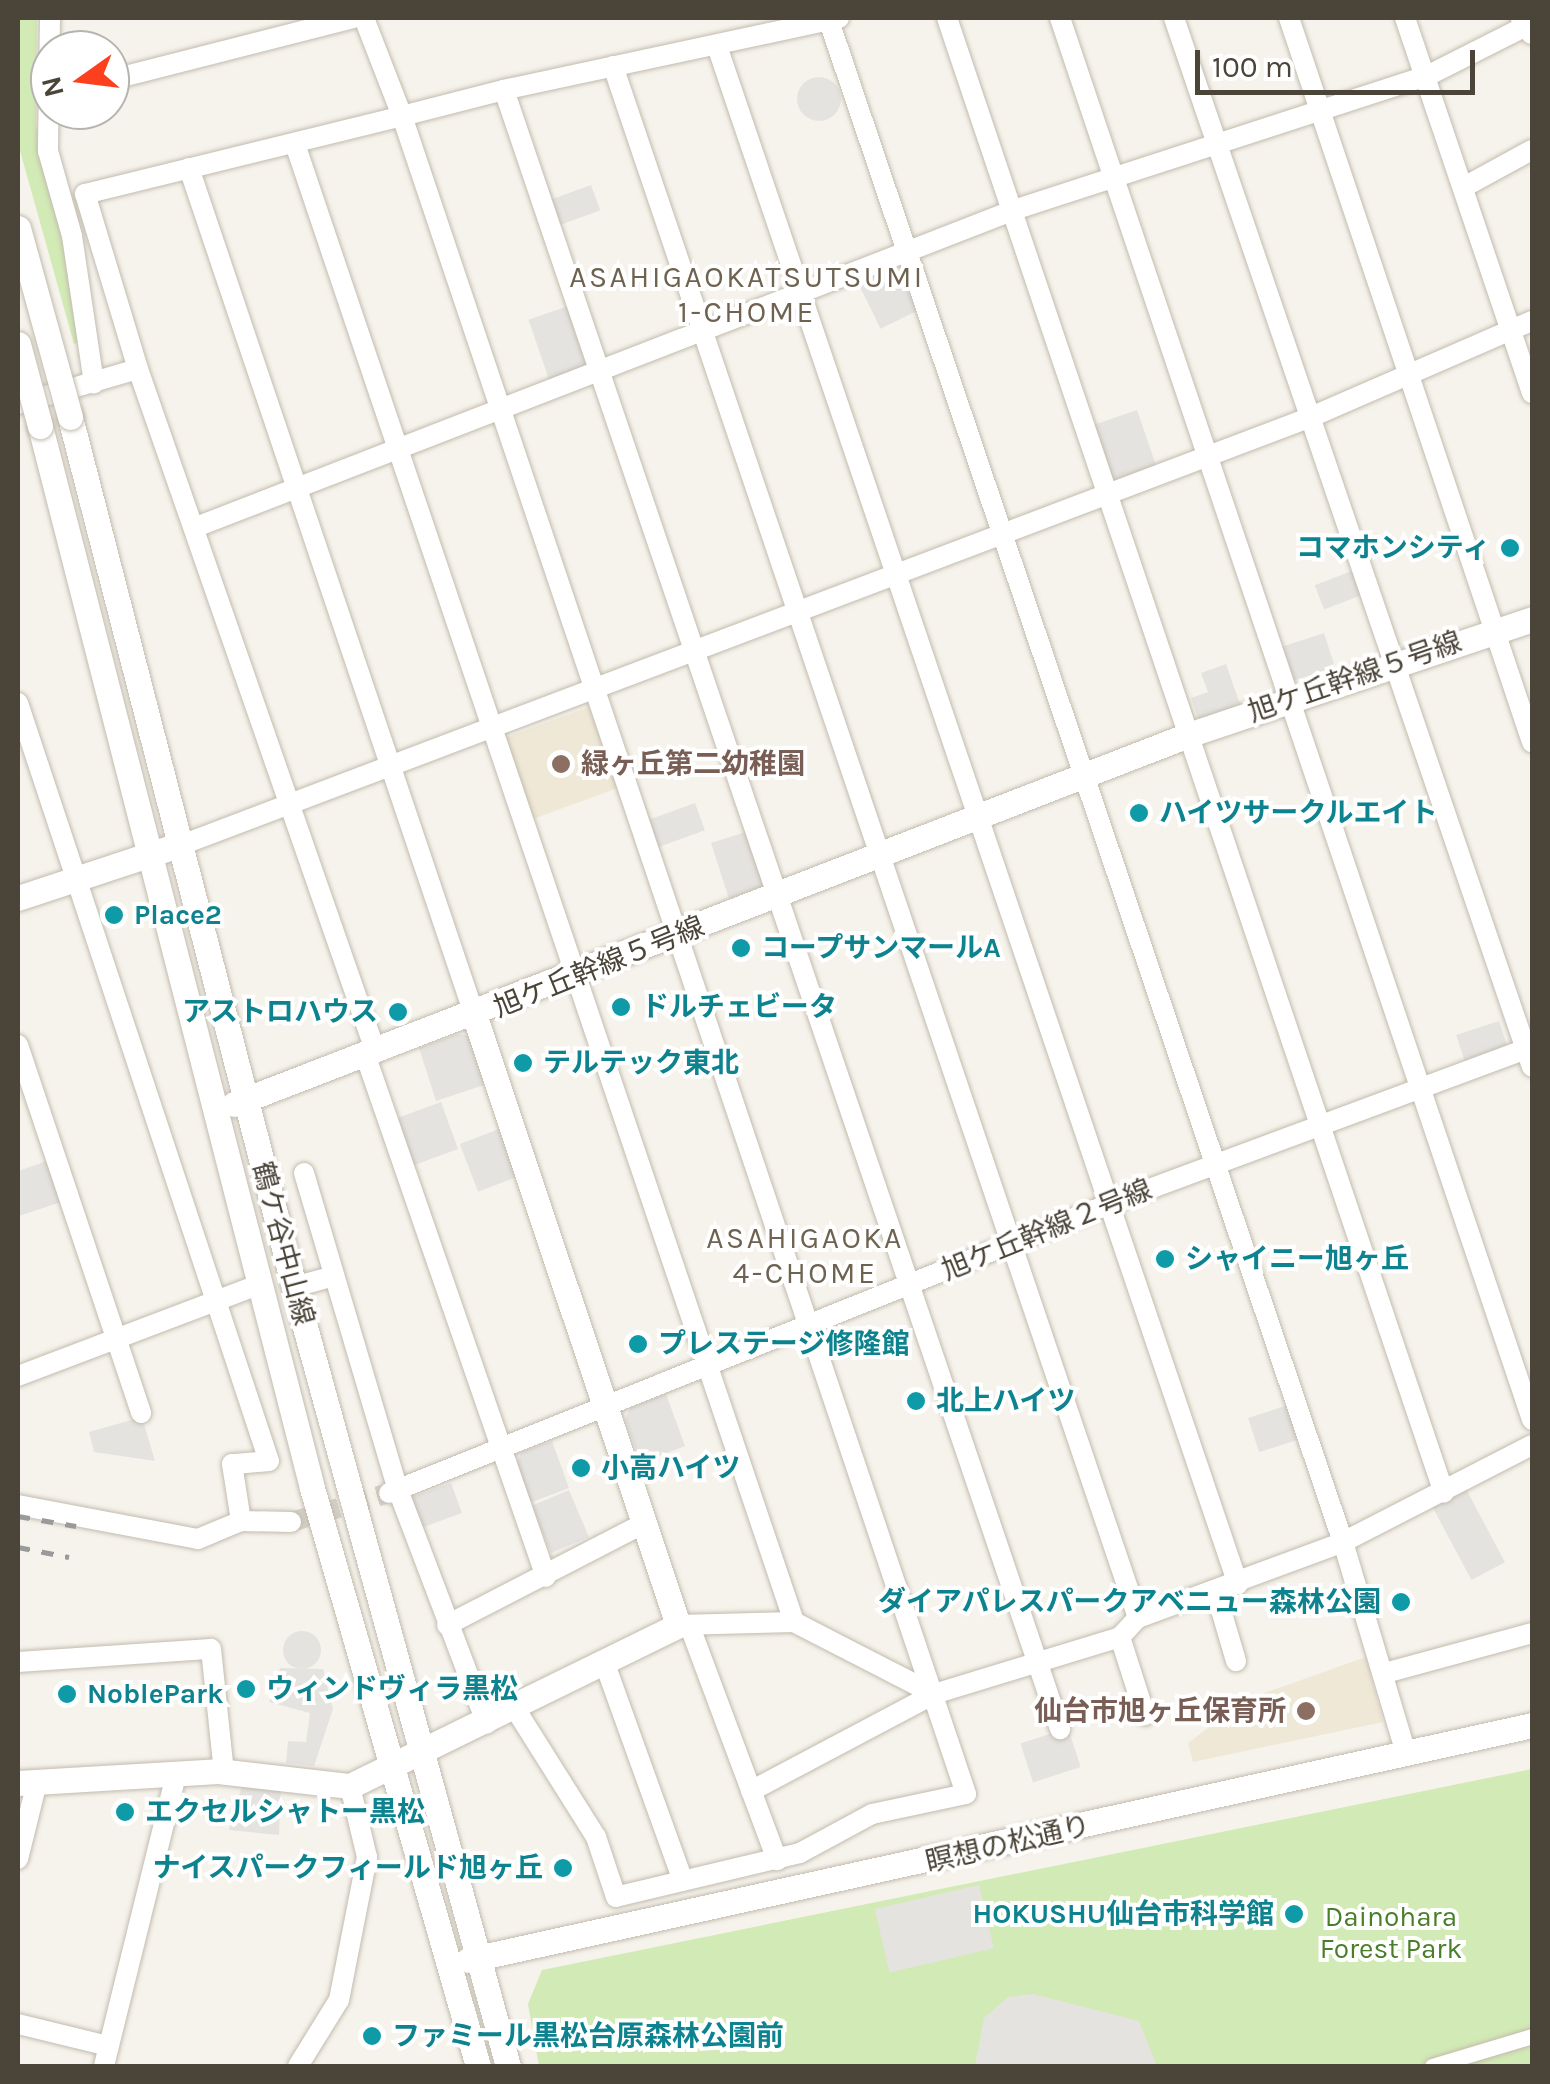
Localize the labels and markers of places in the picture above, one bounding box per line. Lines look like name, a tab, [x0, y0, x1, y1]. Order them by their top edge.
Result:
place label: コマホンシティ	[1294, 531, 1490, 565]
marker: コマホンシティ	[1499, 537, 1521, 559]
place label: 緑ヶ丘第二幼稚園	[581, 747, 805, 781]
marker: 緑ヶ丘第二幼稚園	[550, 753, 572, 775]
place label: ハイツサークルエイト	[1159, 796, 1439, 830]
marker: ハイツサークルエイト	[1128, 802, 1150, 824]
place label: Place2	[134, 898, 222, 932]
marker: Place2	[103, 904, 125, 926]
place label: コープサンマールA	[761, 931, 1003, 965]
marker: コープサンマールA	[730, 937, 752, 959]
place label: ドルチェビータ	[641, 990, 837, 1024]
place label: アストロハウス	[182, 995, 378, 1029]
marker: ドルチェビータ	[610, 996, 632, 1018]
marker: アストロハウス	[387, 1001, 409, 1023]
place label: テルテック東北	[543, 1046, 739, 1080]
marker: テルテック東北	[512, 1052, 534, 1074]
place label: シャイニー旭ヶ丘	[1185, 1242, 1409, 1276]
marker: シャイニー旭ヶ丘	[1154, 1248, 1176, 1270]
place label: プレステージ修隆館	[658, 1327, 910, 1361]
marker: プレステージ修隆館	[627, 1333, 649, 1355]
place label: 北上ハイツ	[936, 1384, 1076, 1418]
marker: 北上ハイツ	[905, 1390, 927, 1412]
place label: 小高ハイツ	[601, 1451, 741, 1485]
marker: 小高ハイツ	[570, 1457, 592, 1479]
place label: ダイアパレスパークアベニュー森林公園	[877, 1585, 1381, 1619]
marker: ダイアパレスパークアベニュー森林公園	[1390, 1591, 1412, 1613]
place label: ウィンドヴィラ黒松	[266, 1672, 518, 1706]
place label: NoblePark	[87, 1677, 224, 1711]
marker: ウィンドヴィラ黒松	[235, 1678, 257, 1700]
marker: NoblePark	[56, 1683, 78, 1705]
place label: 仙台市旭ヶ丘保育所	[1034, 1694, 1286, 1728]
marker: 仙台市旭ヶ丘保育所	[1295, 1700, 1317, 1722]
place label: エクセルシャトー黒松	[145, 1795, 425, 1829]
marker: エクセルシャトー黒松	[114, 1801, 136, 1823]
place label: ナイスパークフィールド旭ヶ丘	[151, 1851, 543, 1885]
marker: ナイスパークフィールド旭ヶ丘	[552, 1857, 574, 1879]
place label: HOKUSHU仙台市科学館	[973, 1897, 1274, 1931]
marker: HOKUSHU仙台市科学館	[1283, 1903, 1305, 1925]
place label: ファミール黒松台原森林公園前	[392, 2019, 784, 2053]
marker: ファミール黒松台原森林公園前	[361, 2025, 383, 2047]

